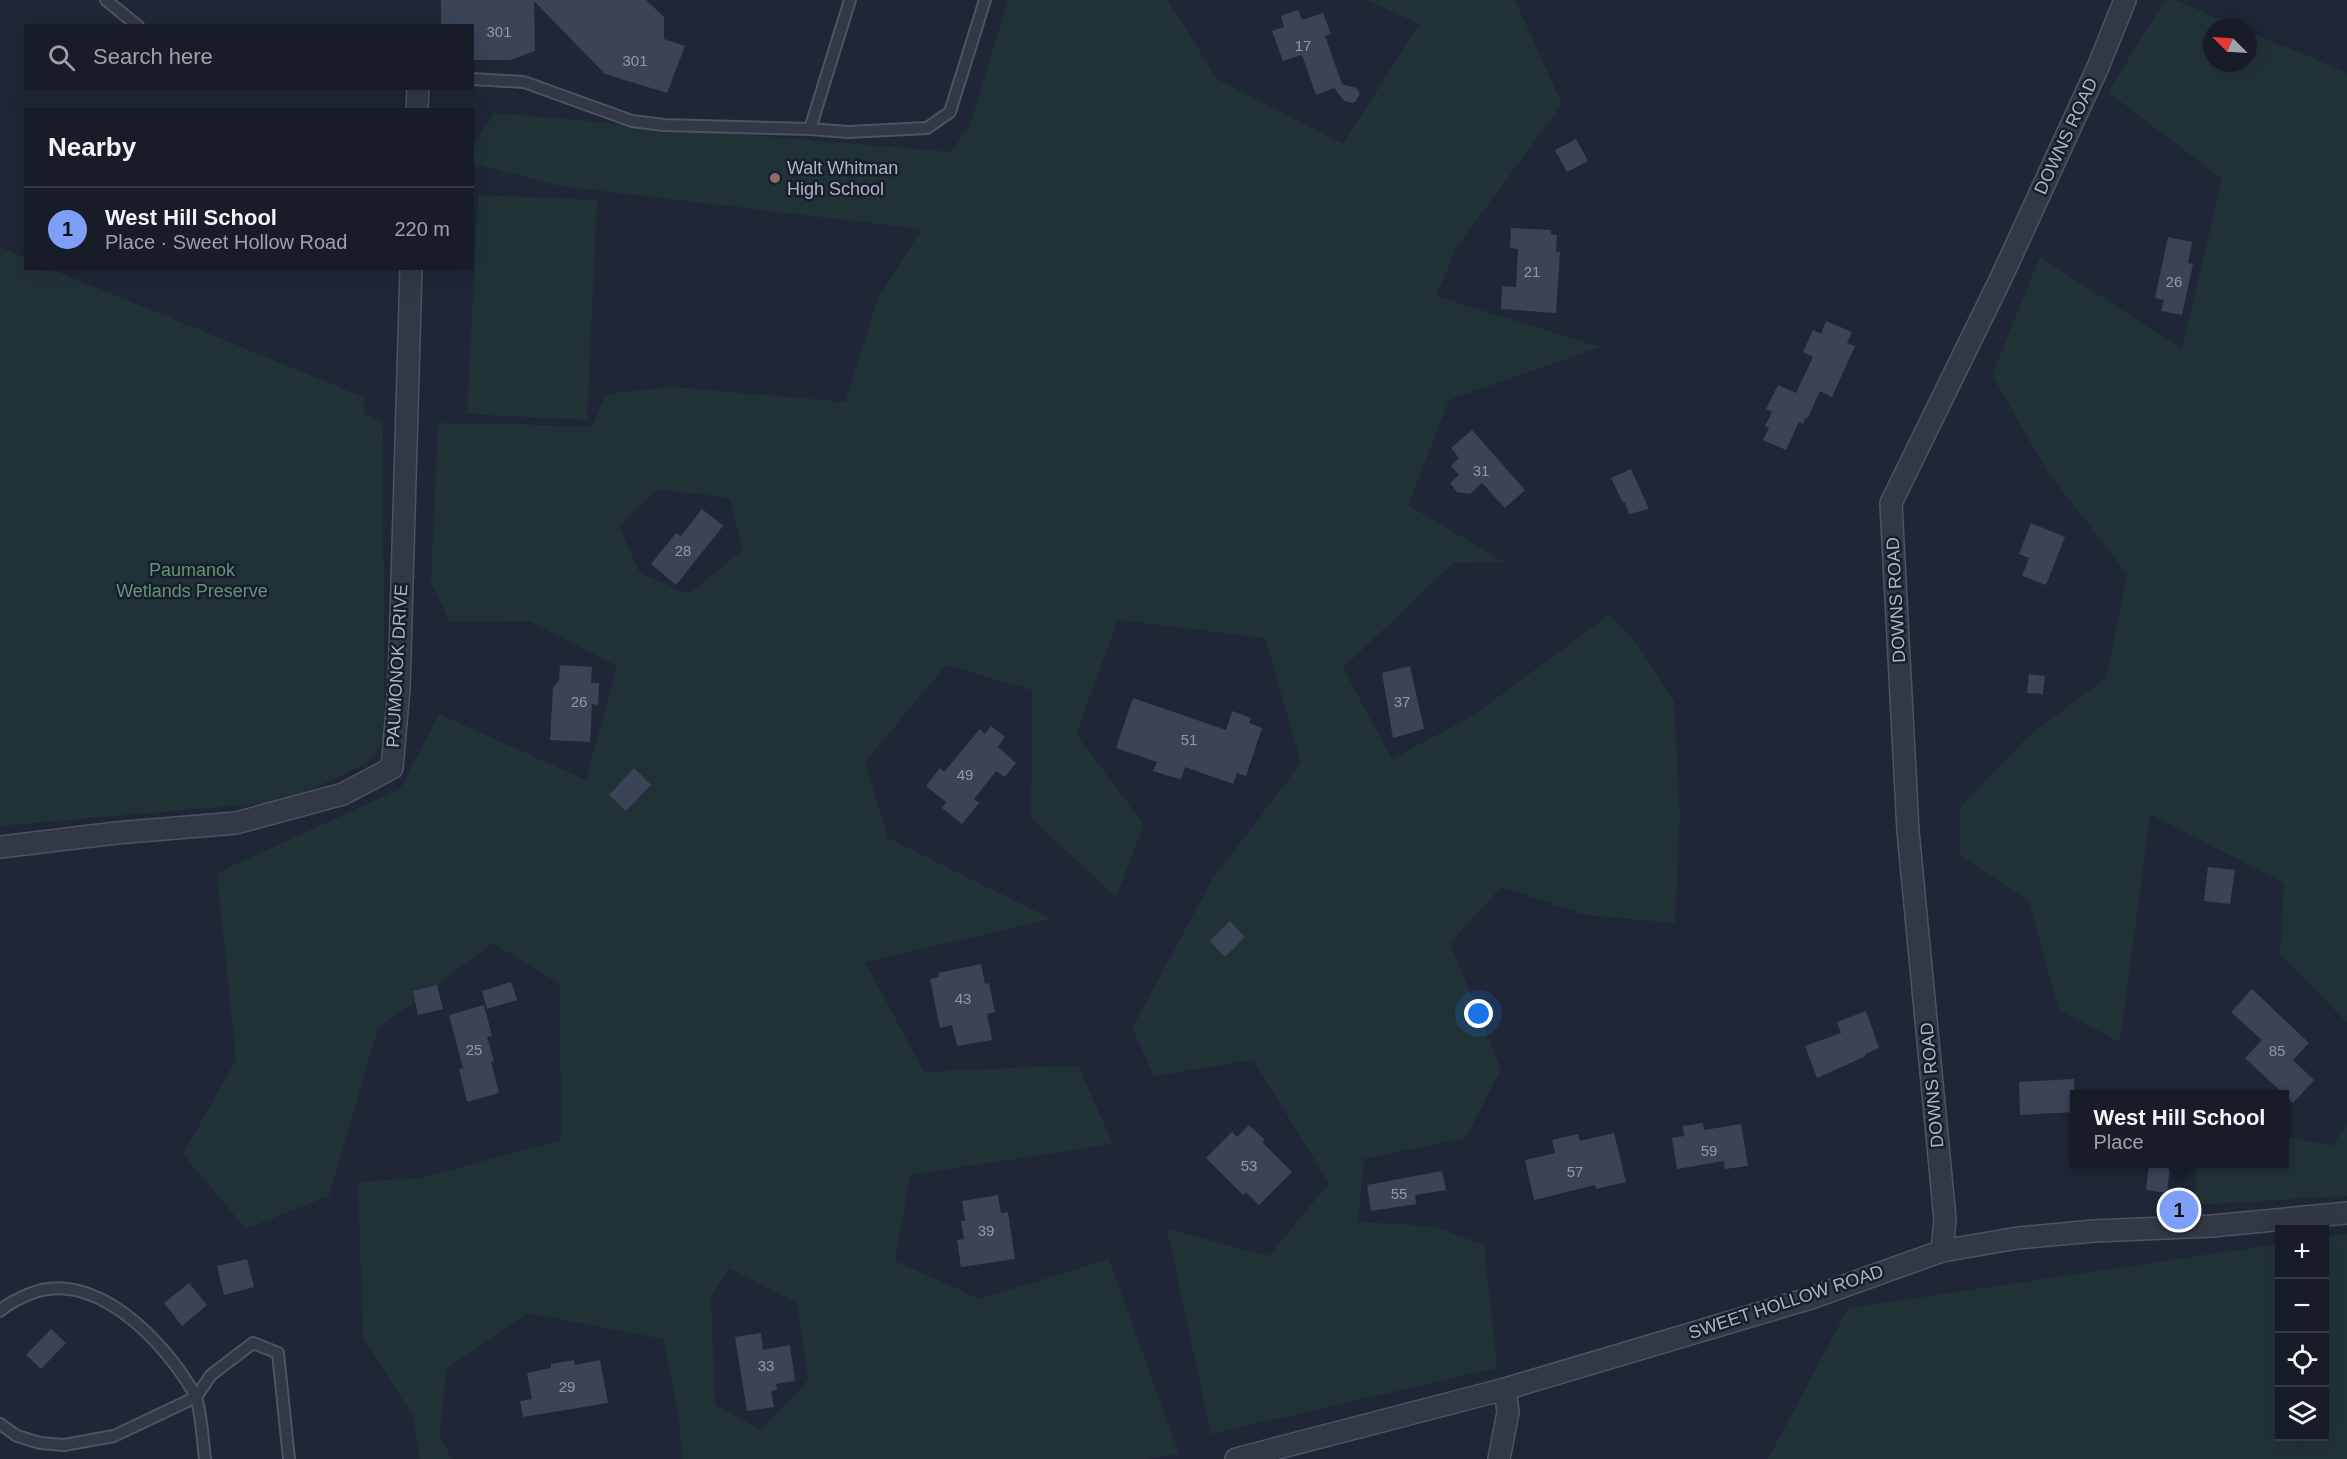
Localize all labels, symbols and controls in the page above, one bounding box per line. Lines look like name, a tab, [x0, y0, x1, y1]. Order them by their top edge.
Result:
north arrow	[2203, 18, 2257, 72]
house number: 301	[486, 23, 512, 40]
search box	[24, 24, 474, 90]
house number: 17	[1295, 37, 1311, 54]
icon: search	[45, 41, 78, 74]
text: Search here	[93, 44, 213, 69]
house number: 301	[622, 52, 648, 69]
street label: DOWNS ROAD	[2030, 75, 2102, 197]
text: Nearby	[48, 132, 136, 162]
place label: Walt Whitman High School	[787, 158, 898, 199]
marker: Walt Whitman High School	[768, 171, 782, 185]
text: West Hill School	[105, 205, 277, 230]
text: 1	[62, 218, 73, 240]
text: 220 m	[394, 218, 450, 240]
text: Place · Sweet Hollow Road	[105, 231, 347, 253]
house number: 21	[1524, 263, 1540, 280]
house number: 26	[2166, 273, 2182, 290]
house number: 31	[1473, 462, 1489, 479]
street label: DOWNS ROAD	[1883, 537, 1909, 663]
house number: 28	[675, 542, 691, 559]
park label: Paumanok Wetlands Preserve	[116, 560, 268, 601]
street label: PAUMONOK DRIVE	[383, 584, 411, 748]
house number: 26	[571, 693, 587, 710]
house number: 37	[1394, 693, 1410, 710]
house number: 51	[1181, 731, 1197, 748]
house number: 49	[957, 766, 973, 783]
house number: 43	[955, 990, 971, 1007]
your location	[1464, 999, 1493, 1028]
street label: DOWNS ROAD	[1917, 1021, 1947, 1149]
house number: 25	[466, 1041, 482, 1058]
house number: 85	[2269, 1042, 2285, 1059]
popup	[2070, 1090, 2289, 1168]
text: West Hill School	[2094, 1105, 2265, 1130]
text: Place	[2094, 1131, 2144, 1153]
house number: 59	[1701, 1142, 1717, 1159]
house number: 53	[1241, 1157, 1257, 1174]
house number: 57	[1567, 1163, 1583, 1180]
house number: 55	[1391, 1185, 1407, 1202]
pin: 1	[2160, 1188, 2198, 1232]
house number: 39	[978, 1222, 994, 1239]
map controls	[2275, 1225, 2329, 1441]
button: +	[2275, 1225, 2329, 1279]
street label: SWEET HOLLOW ROAD	[1686, 1261, 1886, 1343]
button: −	[2275, 1279, 2329, 1333]
button: locate	[2275, 1333, 2329, 1387]
house number: 33	[758, 1357, 774, 1374]
house number: 29	[559, 1378, 575, 1395]
button: layers	[2275, 1387, 2329, 1441]

